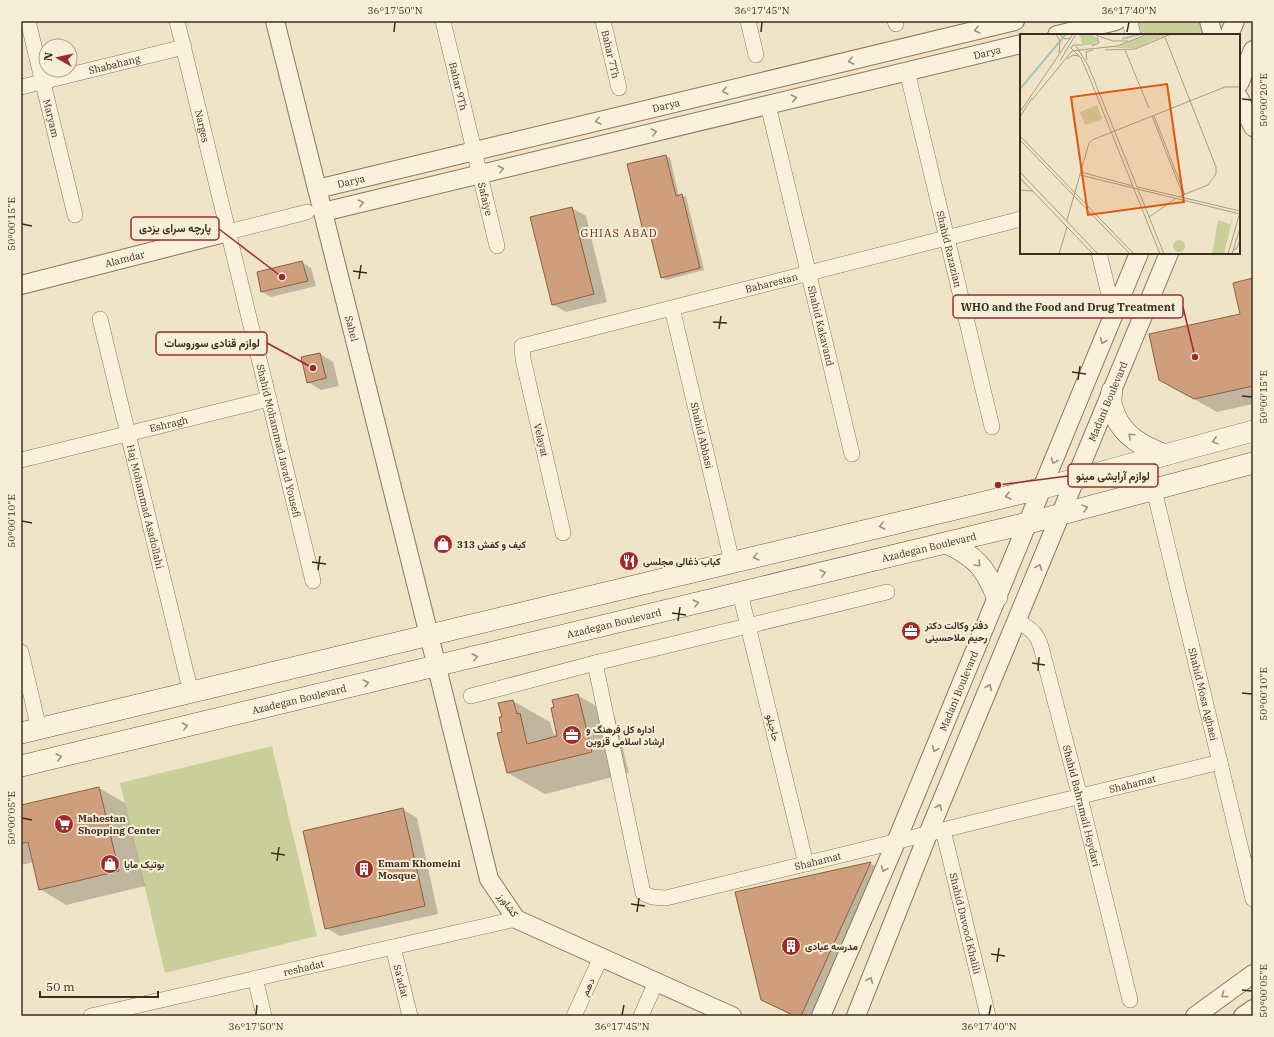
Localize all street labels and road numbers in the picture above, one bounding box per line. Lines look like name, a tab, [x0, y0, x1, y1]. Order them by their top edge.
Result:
street label: Bahar 7Th	[599, 29, 623, 80]
street label: Darya	[972, 42, 1003, 62]
street label: Shabahang	[87, 51, 142, 77]
street label: Bahar 9Th	[447, 61, 471, 112]
street label: Darya	[651, 95, 682, 115]
street label: Maryam	[41, 98, 63, 139]
street label: Narges	[192, 108, 213, 144]
street label: Darya	[336, 171, 367, 190]
street label: Safaiye	[475, 181, 496, 217]
street label: Shahid Razazian	[934, 209, 965, 289]
street label: Alamdar	[103, 247, 147, 270]
street label: Baharestan	[744, 269, 800, 295]
street label: Shahid Kakavand	[805, 284, 837, 367]
street label: Sahel	[343, 314, 362, 343]
street label: Madani Boulevard	[1085, 359, 1130, 444]
street label: Shahid Mohammad Javad Yousefi	[254, 363, 304, 519]
street label: Shahid Abbasi	[688, 401, 716, 470]
street label: Eshragh	[148, 413, 189, 435]
street label: Velayat	[531, 422, 551, 458]
street label: Haj Mohammad Asadollahi	[124, 443, 167, 570]
street label: Azadegan Boulevard	[880, 529, 978, 565]
street label: Azadegan Boulevard	[565, 605, 663, 641]
street label: Shahid Mosa Aghaei	[1186, 646, 1221, 742]
street label: Madani Boulevard	[936, 649, 981, 733]
street label: Azadegan Boulevard	[250, 681, 348, 717]
street label: حاجیلو	[763, 713, 783, 743]
street label: Shahid Bahramali Heydari	[1060, 744, 1103, 868]
street label: Shahamat	[1108, 771, 1158, 796]
street label: Shahamat	[793, 849, 843, 873]
street label: Shahid Davood Khalili	[947, 871, 984, 975]
street label: کشاورز	[494, 890, 522, 920]
street label: reshadat	[282, 956, 326, 978]
street label: Sa'adat	[391, 963, 412, 999]
street label: دهم	[578, 976, 598, 998]

